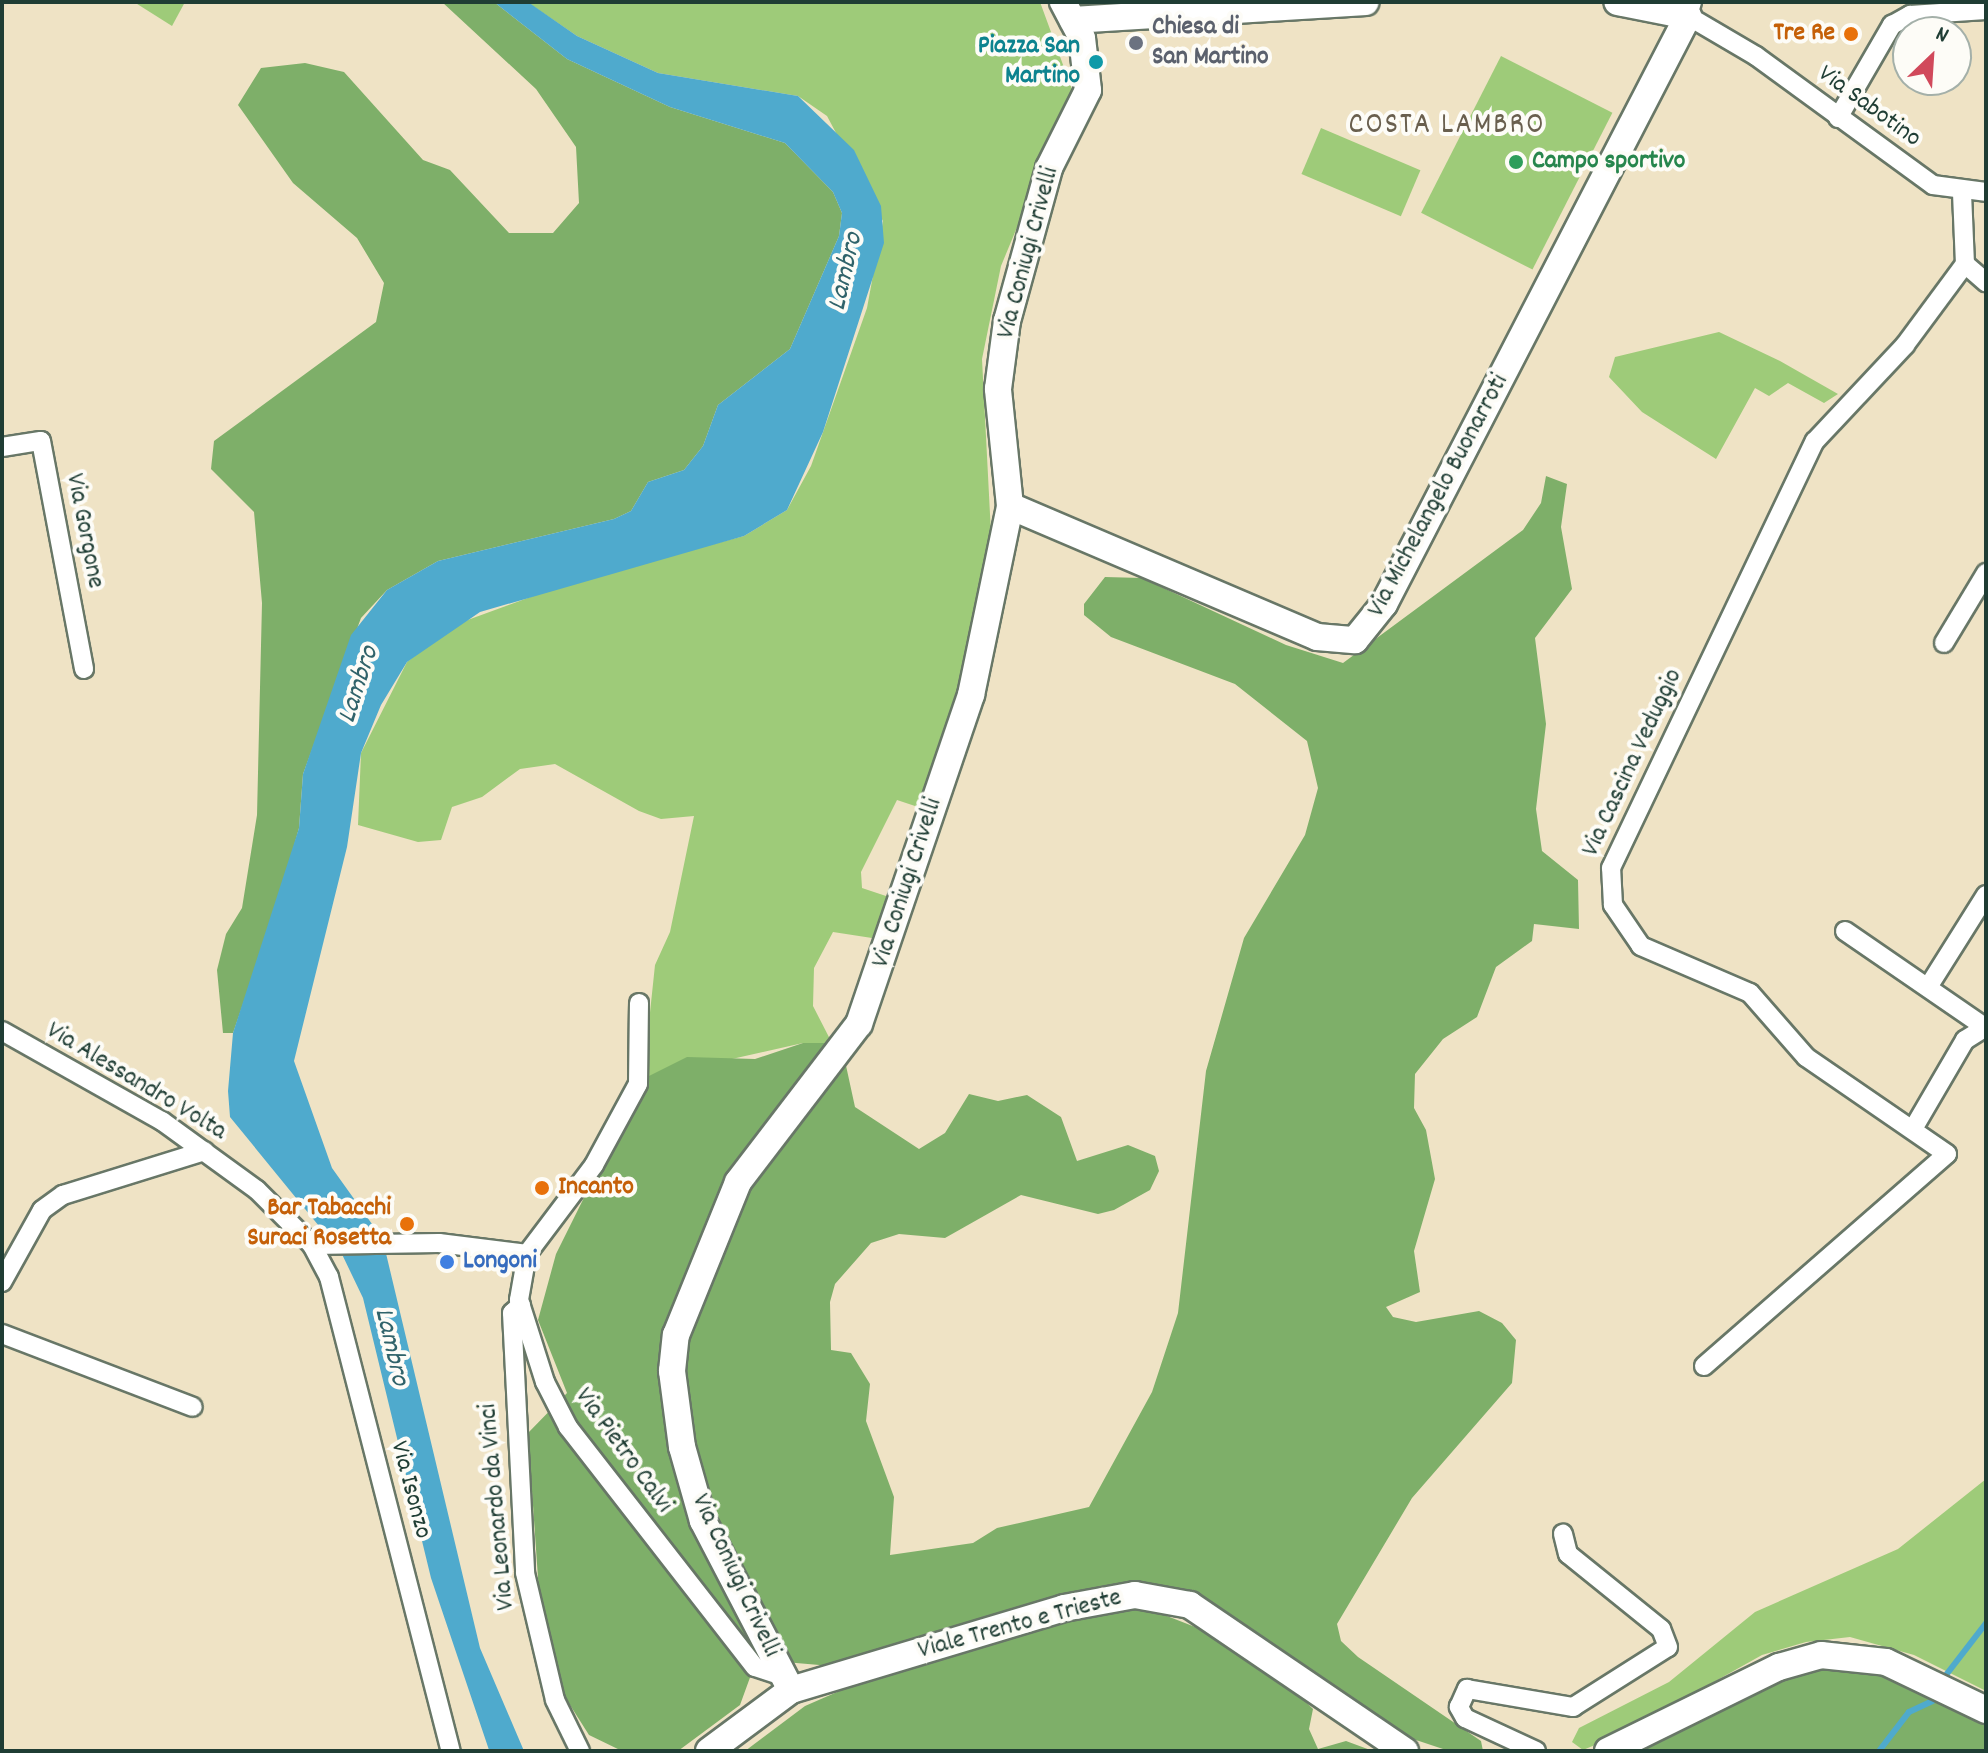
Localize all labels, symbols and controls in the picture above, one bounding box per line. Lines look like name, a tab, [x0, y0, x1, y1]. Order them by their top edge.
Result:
place label: Chiesa di San Martino	[1152, 12, 1269, 74]
north arrow	[1892, 16, 1972, 96]
place label: Tre Re	[1773, 18, 1835, 50]
text: N	[1930, 19, 1953, 52]
marker: Tre Re	[1842, 25, 1860, 43]
place label: Piazza San Martino	[978, 31, 1080, 92]
marker: Chiesa di San Martino	[1127, 34, 1145, 52]
marker: Piazza San Martino	[1087, 53, 1105, 71]
street label: Via Sabotino	[1811, 59, 1927, 155]
district label: COSTA LAMBRO	[1349, 109, 1545, 145]
place label: Campo sportivo	[1532, 146, 1685, 178]
marker: Campo sportivo	[1507, 153, 1525, 171]
street label: Via Coniugi Crivelli	[991, 164, 1067, 342]
water label: Lambro	[822, 230, 872, 314]
street label: Via Michelangelo Buonarroti	[1362, 369, 1516, 623]
street label: Via Gorgone	[58, 471, 110, 591]
water label: Lambro	[332, 642, 388, 728]
street label: Via Cascina Veduggio	[1576, 664, 1690, 862]
street label: Via Coniugi Crivelli	[866, 794, 950, 972]
street label: Via Alessandro Volta	[40, 1016, 232, 1148]
place label: Incanto	[558, 1172, 634, 1204]
marker: Incanto	[533, 1179, 551, 1197]
place label: Bar Tabacchi Suraci Rosetta	[247, 1193, 391, 1254]
marker: Bar Tabacchi Suraci Rosetta	[398, 1215, 416, 1233]
place label: Longoni	[463, 1246, 537, 1278]
marker: Longoni	[438, 1253, 456, 1271]
water label: Lambro	[365, 1305, 415, 1389]
street label: Via Pietro Calvi	[567, 1382, 679, 1520]
street label: Via Leonardo da Vinci	[473, 1402, 523, 1612]
street label: Via Isonzo	[382, 1438, 438, 1542]
street label: Via Coniugi Crivelli	[684, 1489, 786, 1663]
street label: Viale Trento e Trieste	[915, 1583, 1125, 1667]

